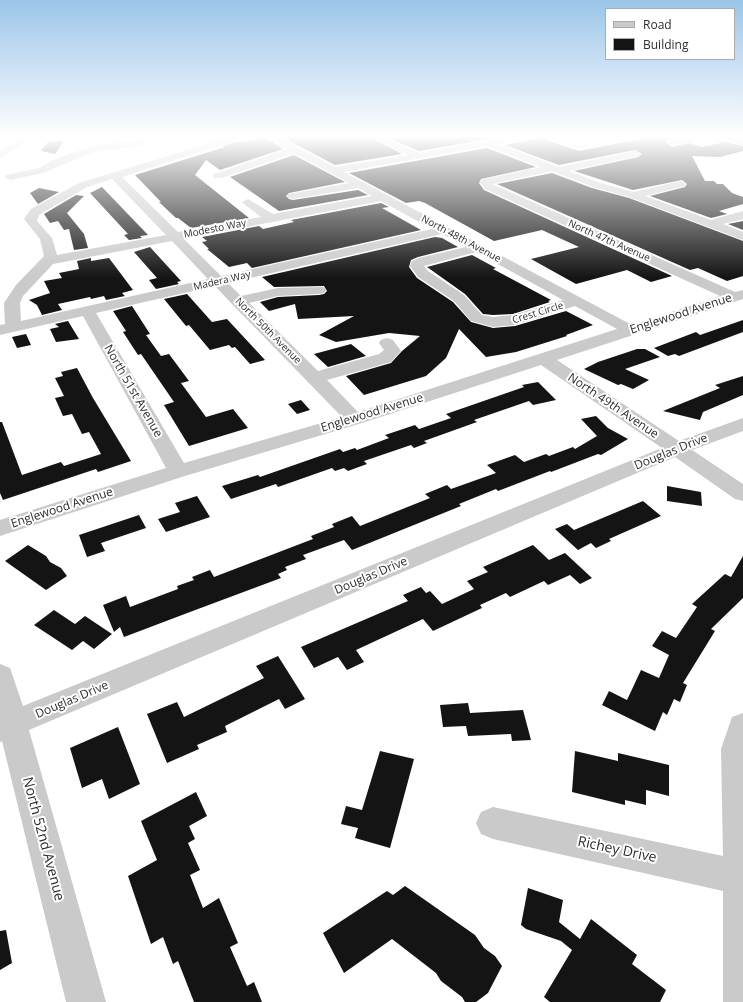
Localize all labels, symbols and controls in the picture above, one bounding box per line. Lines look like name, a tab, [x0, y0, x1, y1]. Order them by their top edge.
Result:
legend	[605, 8, 735, 60]
text: Road	[643, 16, 672, 33]
text: Building	[643, 36, 688, 53]
street label: North 48th Avenue	[419, 213, 503, 265]
street label: Modesto Way	[183, 217, 247, 241]
street label: North 47th Avenue	[566, 218, 652, 264]
street label: Madera Way	[192, 269, 252, 293]
street label: Englewood Avenue	[628, 291, 734, 337]
street label: North 50th Avenue	[232, 295, 304, 367]
street label: Crest Circle	[511, 300, 565, 326]
street label: North 51st Avenue	[101, 342, 165, 440]
street label: North 49th Avenue	[565, 370, 661, 442]
street label: Englewood Avenue	[319, 391, 425, 435]
street label: Douglas Drive	[632, 431, 710, 473]
street label: Englewood Avenue	[9, 485, 115, 531]
street label: Douglas Drive	[332, 554, 410, 598]
street label: Douglas Drive	[33, 678, 111, 722]
street label: North 52nd Avenue	[18, 775, 68, 903]
street label: Richey Drive	[576, 833, 658, 867]

